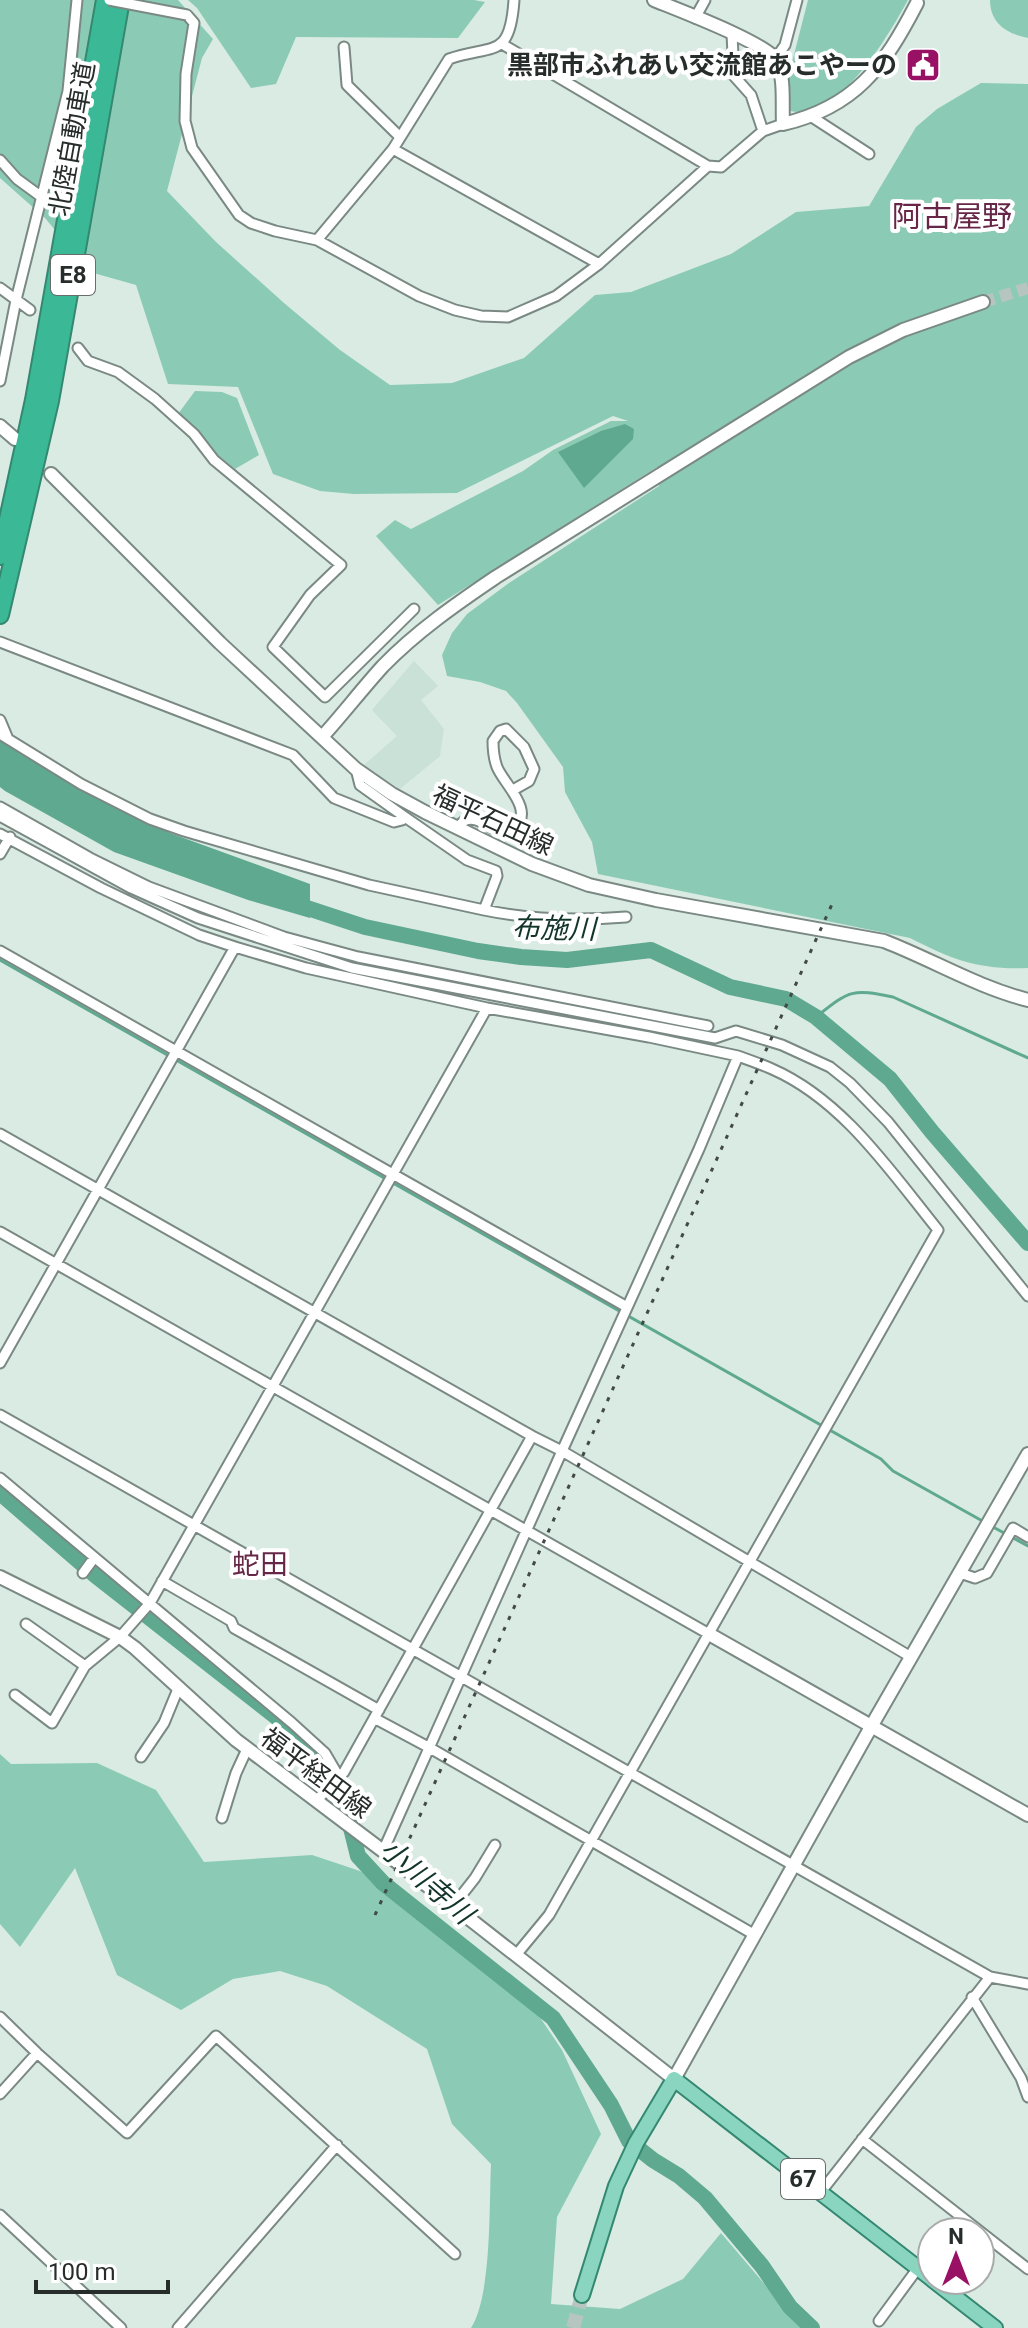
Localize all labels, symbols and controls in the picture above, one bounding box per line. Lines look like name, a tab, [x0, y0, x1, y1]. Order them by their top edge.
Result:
public building icon: 黒部市ふれあい交流館あこやーの	[904, 46, 942, 84]
place label: 黒部市ふれあい交流館あこやーの	[507, 50, 897, 80]
street label: 北陸自動車道	[44, 60, 100, 218]
district label: 阿古屋野	[892, 199, 1012, 234]
road number: E8	[51, 255, 95, 295]
street label: 福平石田線	[428, 779, 558, 861]
water label: 布施川	[512, 911, 599, 946]
district label: 蛇田	[232, 1548, 288, 1581]
street label: 福平経田線	[255, 1722, 377, 1824]
water label: 小川寺川	[374, 1832, 482, 1933]
road number: 67	[781, 2159, 825, 2199]
north arrow	[916, 2216, 996, 2296]
text: N	[948, 2224, 964, 2249]
scale bar	[36, 2244, 168, 2294]
text: 100 m	[48, 2258, 115, 2286]

